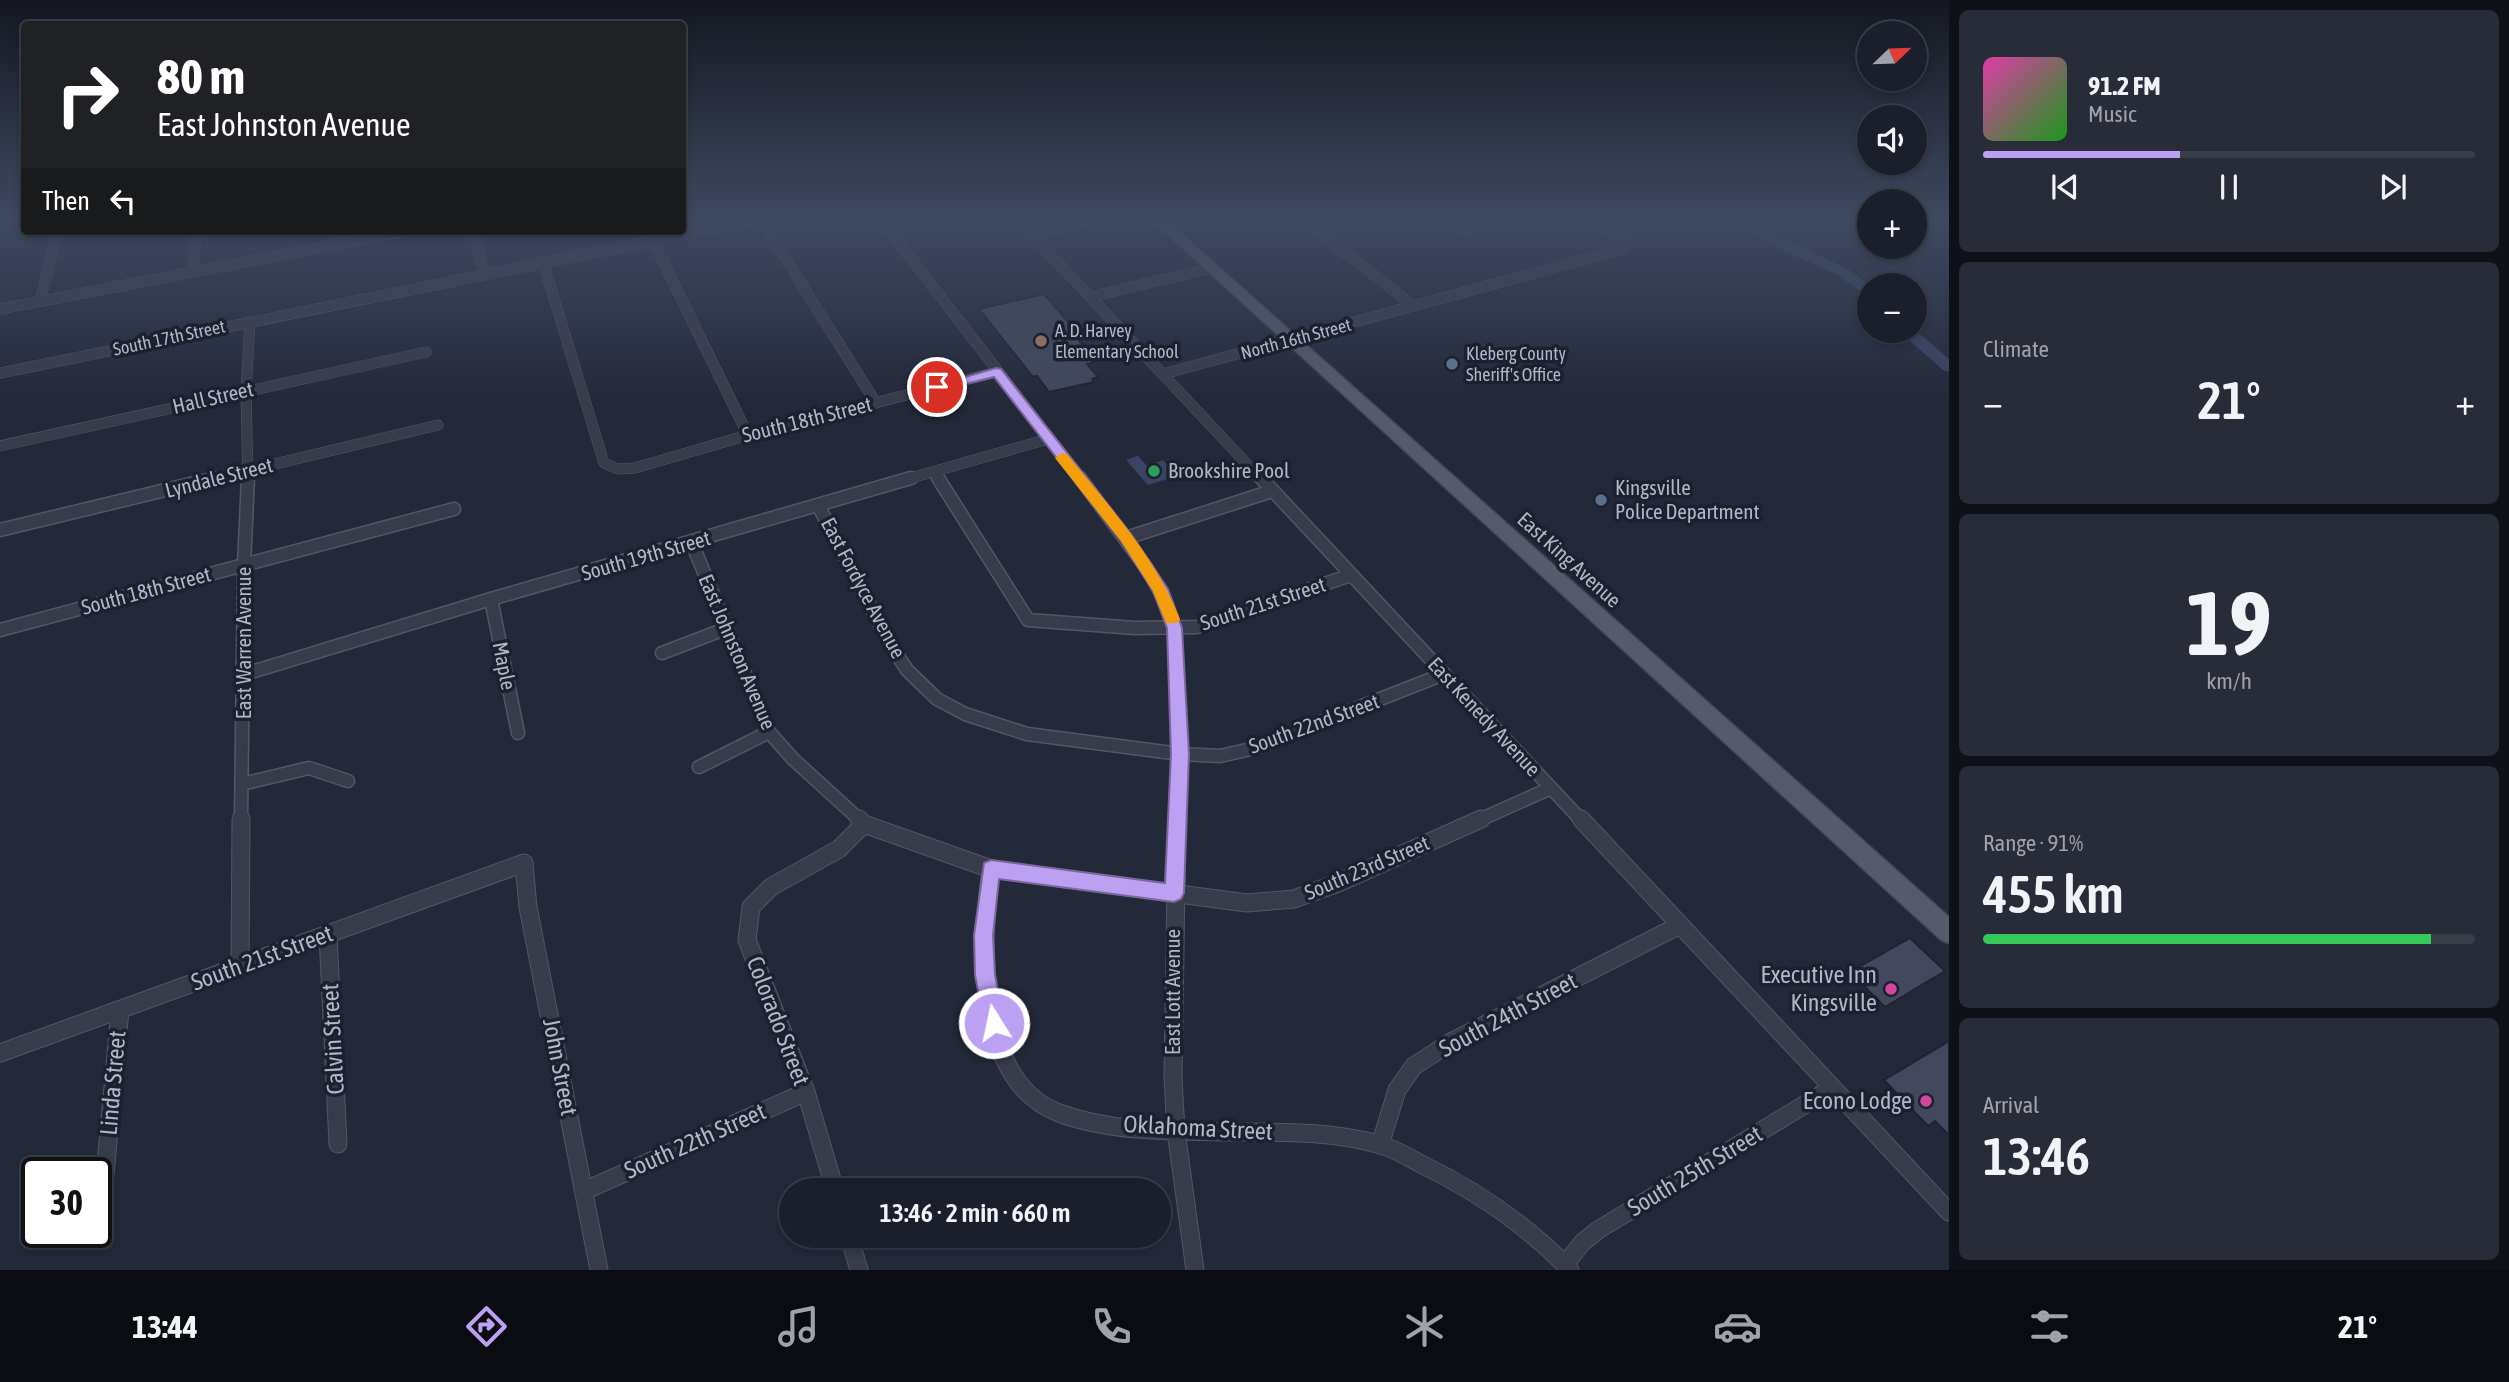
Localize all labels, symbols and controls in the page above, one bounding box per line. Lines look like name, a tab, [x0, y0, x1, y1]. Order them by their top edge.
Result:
north arrow	[1857, 21, 1927, 91]
map controls	[1857, 21, 1927, 343]
text: 80 m	[157, 48, 245, 104]
icon: right	[42, 49, 133, 140]
text: 91.2 FM	[2088, 71, 2161, 101]
text: Music	[2088, 101, 2136, 127]
button: sound	[1857, 105, 1927, 175]
text: East Johnston Avenue	[157, 106, 410, 143]
icon: previous	[2046, 168, 2084, 206]
icon: pause	[2210, 168, 2248, 206]
icon: next	[2374, 168, 2412, 206]
icon: left	[104, 182, 142, 220]
text: Then	[42, 186, 90, 216]
button: +	[1857, 189, 1927, 259]
button: −	[1857, 273, 1927, 343]
street label: North 16th Street	[1238, 314, 1353, 363]
street label: South 17th Street	[111, 315, 227, 360]
place label: A. D. Harvey Elementary School	[1055, 320, 1179, 362]
marker: A. D. Harvey Elementary School	[1033, 333, 1049, 349]
text: Climate	[1983, 336, 2049, 362]
place label: Kleberg County Sheriff's Office	[1466, 343, 1566, 385]
marker: Kleberg County Sheriff's Office	[1444, 356, 1460, 372]
pin	[907, 357, 967, 417]
icon: arrive	[918, 368, 956, 406]
text: 21°	[2197, 370, 2261, 430]
street label: Hall Street	[170, 376, 255, 418]
text: −	[1983, 380, 2003, 423]
text: +	[2455, 380, 2475, 423]
street label: South 18th Street	[739, 391, 874, 447]
street label: Lyndale Street	[163, 452, 275, 502]
place label: Brookshire Pool	[1168, 458, 1290, 482]
marker: Brookshire Pool	[1146, 463, 1162, 479]
place label: Kingsville Police Department	[1615, 475, 1759, 523]
marker: Kingsville Police Department	[1593, 492, 1609, 508]
street label: East King Avenue	[1513, 507, 1626, 612]
street label: East Fordyce Avenue	[817, 513, 911, 662]
street label: South 19th Street	[579, 525, 713, 585]
street label: South 18th Street	[78, 561, 213, 619]
street label: East Warren Avenue	[231, 567, 255, 719]
street label: East Johnston Avenue	[694, 570, 781, 733]
text: 19	[2186, 570, 2272, 674]
street label: South 21st Street	[1197, 572, 1328, 635]
street label: Maple	[489, 640, 521, 692]
street label: East Kenedy Avenue	[1424, 652, 1546, 781]
text: km/h	[2206, 668, 2252, 694]
street label: South 22nd Street	[1245, 688, 1382, 758]
street label: South 23rd Street	[1301, 830, 1432, 904]
text: Range · 91%	[1983, 830, 2083, 856]
text: 455 km	[1983, 864, 2124, 924]
street label: South 21st Street	[187, 919, 336, 996]
street label: East Lott Avenue	[1160, 929, 1184, 1055]
street label: Colorado Street	[742, 953, 815, 1089]
place label: Executive Inn Kingsville	[1760, 961, 1877, 1016]
street label: South 24th Street	[1434, 967, 1581, 1062]
marker: Executive Inn Kingsville	[1883, 981, 1899, 997]
street label: Calvin Street	[316, 983, 349, 1095]
position arrow	[957, 986, 1031, 1060]
street label: John Street	[538, 1016, 583, 1118]
street label: Linda Street	[94, 1029, 131, 1136]
place label: Econo Lodge	[1803, 1087, 1912, 1114]
text: Arrival	[1983, 1092, 2039, 1118]
marker: Econo Lodge	[1918, 1093, 1934, 1109]
street label: South 22th Street	[620, 1097, 770, 1184]
street label: Oklahoma Street	[1123, 1110, 1273, 1145]
street label: South 25th Street	[1623, 1120, 1767, 1221]
text: 13:46	[1983, 1126, 2090, 1186]
speed limit sign: 30	[21, 1157, 112, 1248]
text: 13:46 · 2 min · 660 m	[880, 1198, 1070, 1228]
icon: directions	[462, 1302, 511, 1351]
icon: music	[774, 1302, 823, 1351]
icon: phone	[1087, 1302, 1136, 1351]
icon: climate	[1400, 1302, 1449, 1351]
icon: car	[1713, 1302, 1762, 1351]
icon: filters	[2025, 1302, 2074, 1351]
text: 13:44	[132, 1308, 198, 1345]
text: 21°	[2338, 1308, 2377, 1345]

